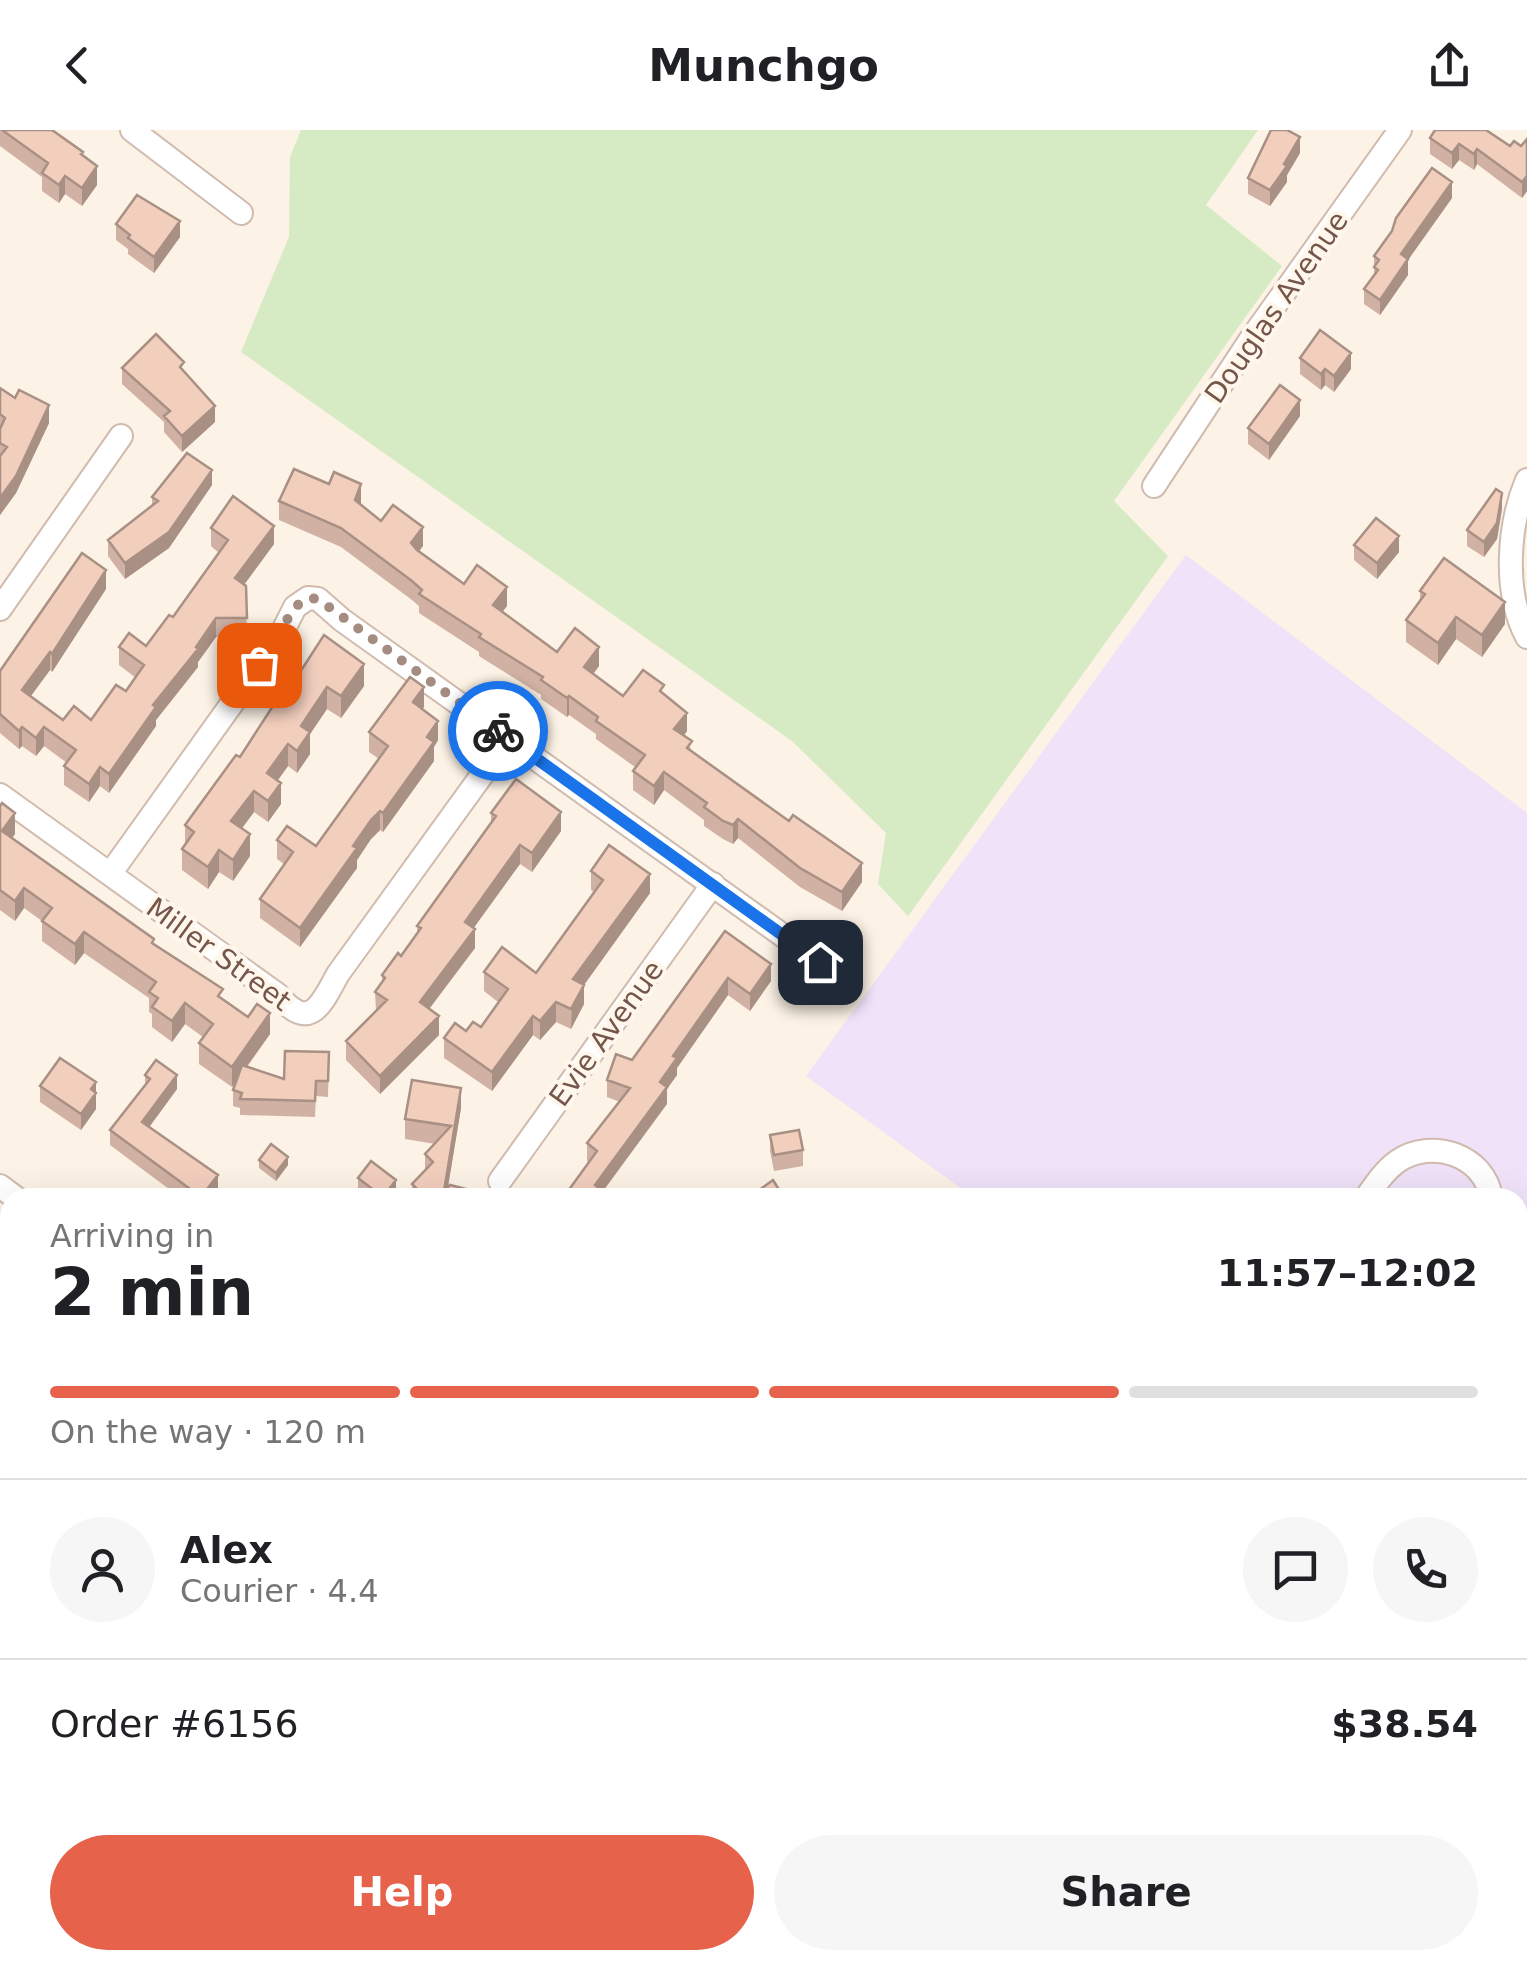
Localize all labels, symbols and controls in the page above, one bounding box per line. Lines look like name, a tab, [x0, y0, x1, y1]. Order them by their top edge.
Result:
icon: back	[50, 38, 105, 93]
icon: share	[1422, 38, 1477, 93]
text: Munchgo	[648, 39, 879, 92]
street label: Douglas Avenue	[1198, 205, 1355, 410]
pin	[217, 623, 302, 708]
icon: bag	[232, 638, 287, 693]
courier	[448, 681, 548, 781]
icon: bike	[471, 704, 526, 759]
street label: Miller Street	[140, 891, 297, 1018]
pin	[778, 920, 863, 1005]
icon: home	[793, 935, 848, 990]
street label: Evie Avenue	[542, 954, 670, 1113]
text: Arriving in	[50, 1217, 214, 1255]
text: 11:57–12:02	[1217, 1251, 1478, 1295]
text: 2 min	[50, 1255, 254, 1330]
text: On the way · 120 m	[50, 1413, 366, 1451]
button: person	[50, 1517, 155, 1622]
button: chat	[1243, 1517, 1348, 1622]
button: phone	[1373, 1517, 1478, 1622]
text: Alex	[180, 1528, 273, 1572]
text: Courier · 4.4	[180, 1572, 379, 1610]
text: Order #6156	[50, 1702, 299, 1746]
text: $38.54	[1331, 1702, 1478, 1746]
button: Help	[50, 1835, 754, 1950]
button: Share	[774, 1835, 1478, 1950]

